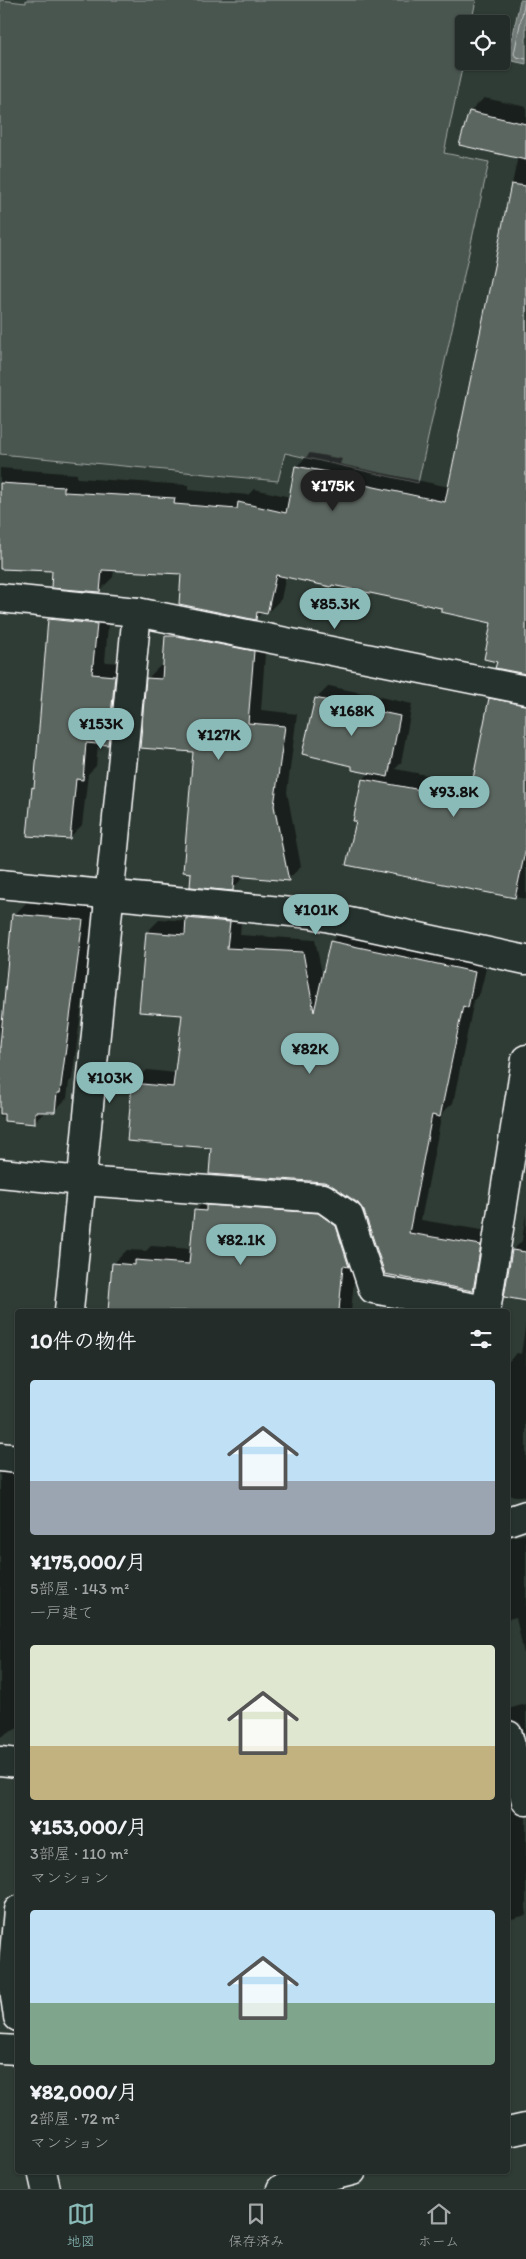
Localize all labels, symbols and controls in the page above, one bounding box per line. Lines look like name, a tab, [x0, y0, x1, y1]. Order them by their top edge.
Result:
map controls	[455, 15, 510, 70]
button: locate	[455, 15, 510, 70]
pin: ¥175K	[298, 470, 368, 512]
text: ¥175K	[312, 476, 354, 495]
pin: ¥85.3K	[294, 588, 376, 630]
text: ¥85.3K	[310, 594, 360, 613]
pin: ¥168K	[317, 694, 387, 737]
text: ¥168K	[330, 701, 374, 720]
pin: ¥153K	[66, 708, 136, 750]
text: ¥153K	[79, 714, 123, 733]
pin: ¥127K	[184, 718, 254, 761]
text: ¥127K	[198, 725, 240, 744]
pin: ¥93.8K	[413, 776, 495, 818]
text: ¥93.8K	[430, 782, 478, 801]
pin: ¥101K	[281, 894, 351, 936]
text: ¥101K	[294, 900, 338, 919]
pin: ¥82K	[280, 1032, 340, 1075]
text: ¥82K	[292, 1039, 328, 1058]
pin: ¥103K	[75, 1062, 145, 1104]
text: ¥103K	[87, 1068, 133, 1087]
pin: ¥82.1K	[200, 1224, 282, 1266]
text: ¥82.1K	[217, 1230, 265, 1249]
icon: filters	[467, 1325, 495, 1353]
text: 10件の物件	[30, 1328, 137, 1353]
icon: home	[218, 1413, 308, 1503]
text: ¥175,000/月	[30, 1549, 147, 1574]
text: 5部屋 · 143 m²	[30, 1579, 129, 1598]
text: 一戸建て	[30, 1603, 94, 1622]
icon: home	[218, 1678, 308, 1768]
text: ¥153,000/月	[30, 1814, 148, 1839]
text: 3部屋 · 110 m²	[30, 1844, 129, 1863]
text: マンション	[30, 1868, 109, 1887]
icon: home	[218, 1943, 308, 2033]
text: ¥82,000/月	[30, 2079, 138, 2104]
text: 2部屋 · 72 m²	[30, 2109, 120, 2128]
text: マンション	[30, 2133, 109, 2152]
tab: 地図	[67, 2200, 95, 2250]
tab: 保存済み	[228, 2200, 284, 2250]
tab: ホーム	[418, 2200, 459, 2250]

